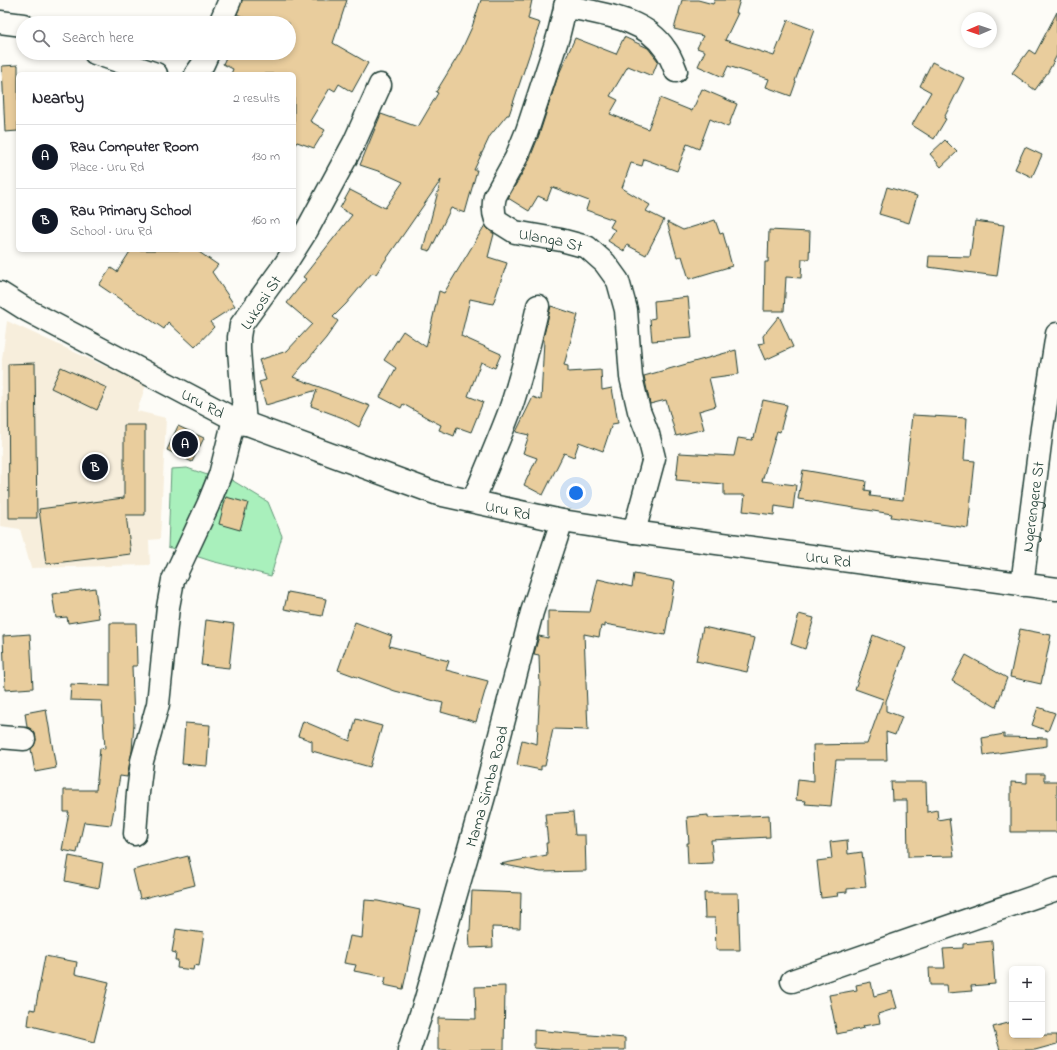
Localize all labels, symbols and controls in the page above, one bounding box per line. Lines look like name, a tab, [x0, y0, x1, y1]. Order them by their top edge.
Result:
north arrow	[961, 12, 997, 48]
search box	[16, 16, 296, 60]
icon: search	[30, 27, 52, 49]
text: Search here	[62, 27, 134, 49]
text: Nearby	[32, 86, 84, 111]
text: 2 results	[233, 89, 280, 108]
text: Rau Computer Room	[70, 136, 199, 158]
text: A	[41, 147, 49, 166]
text: 130 m	[252, 147, 280, 166]
text: Place · Uru Rd	[70, 158, 144, 177]
text: Rau Primary School	[70, 200, 191, 222]
text: B	[41, 211, 49, 230]
text: 160 m	[251, 211, 280, 230]
text: School · Uru Rd	[70, 222, 152, 241]
street label: Ulanga St	[517, 223, 586, 259]
street label: Lukosi St	[235, 270, 289, 335]
street label: Uru Rd	[176, 383, 228, 426]
pin: A	[172, 429, 198, 459]
pin: B	[82, 452, 108, 482]
street label: Ngerengere St	[1016, 459, 1052, 554]
your location	[566, 483, 586, 503]
street label: Uru Rd	[483, 495, 533, 528]
street label: Uru Rd	[804, 545, 852, 575]
street label: Mama Simba Road	[460, 723, 516, 850]
map controls	[1009, 966, 1045, 1038]
button: +	[1009, 966, 1045, 1002]
button: −	[1009, 1002, 1045, 1038]

